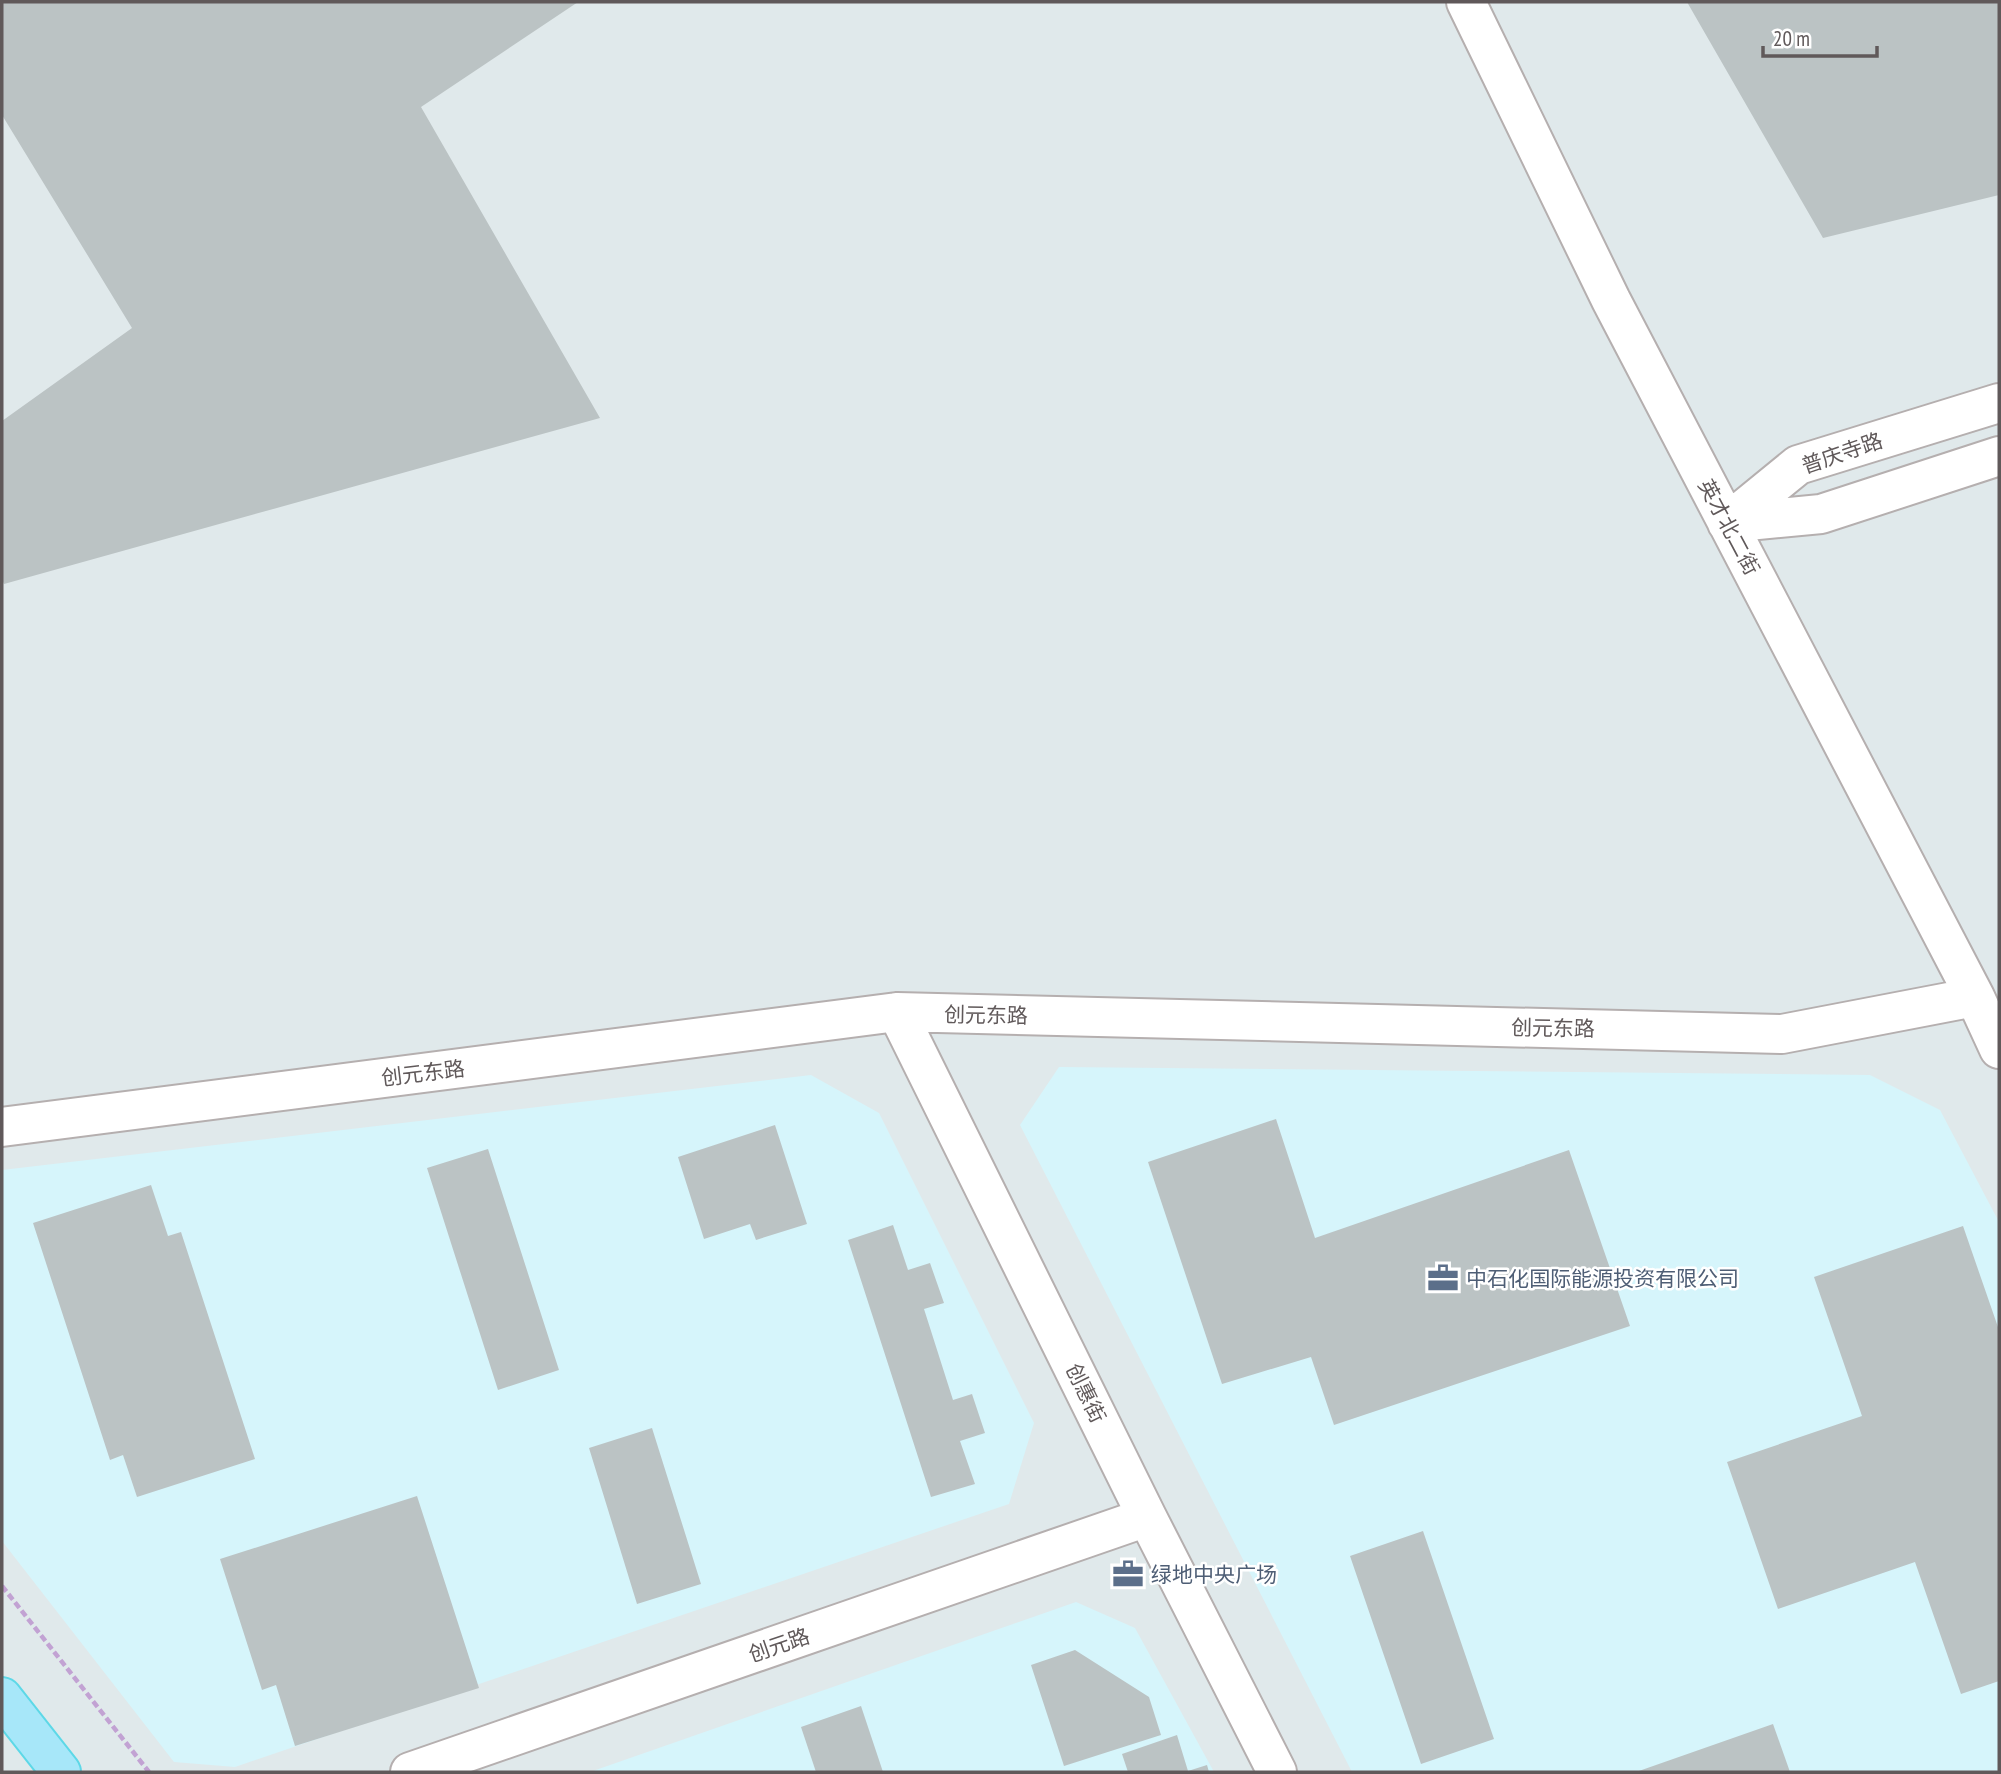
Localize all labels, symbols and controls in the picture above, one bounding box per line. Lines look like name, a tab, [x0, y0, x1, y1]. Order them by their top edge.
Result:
scale bar	[1763, 14, 1877, 58]
text: 20 m	[1773, 25, 1810, 52]
street label: 普庆寺路	[1798, 427, 1886, 479]
street label: 英才北二街	[1692, 474, 1766, 580]
street label: 创元东路	[944, 1001, 1028, 1029]
street label: 创元东路	[1511, 1014, 1595, 1042]
street label: 创元东路	[380, 1054, 466, 1092]
office icon: 中石化国际能源投资有限公司	[1426, 1261, 1460, 1295]
place label: 中石化国际能源投资有限公司	[1466, 1265, 1739, 1292]
street label: 创惠街	[1060, 1359, 1112, 1427]
office icon: 绿地中央广场	[1111, 1557, 1145, 1591]
place label: 绿地中央广场	[1151, 1561, 1277, 1588]
street label: 创元路	[745, 1622, 813, 1668]

